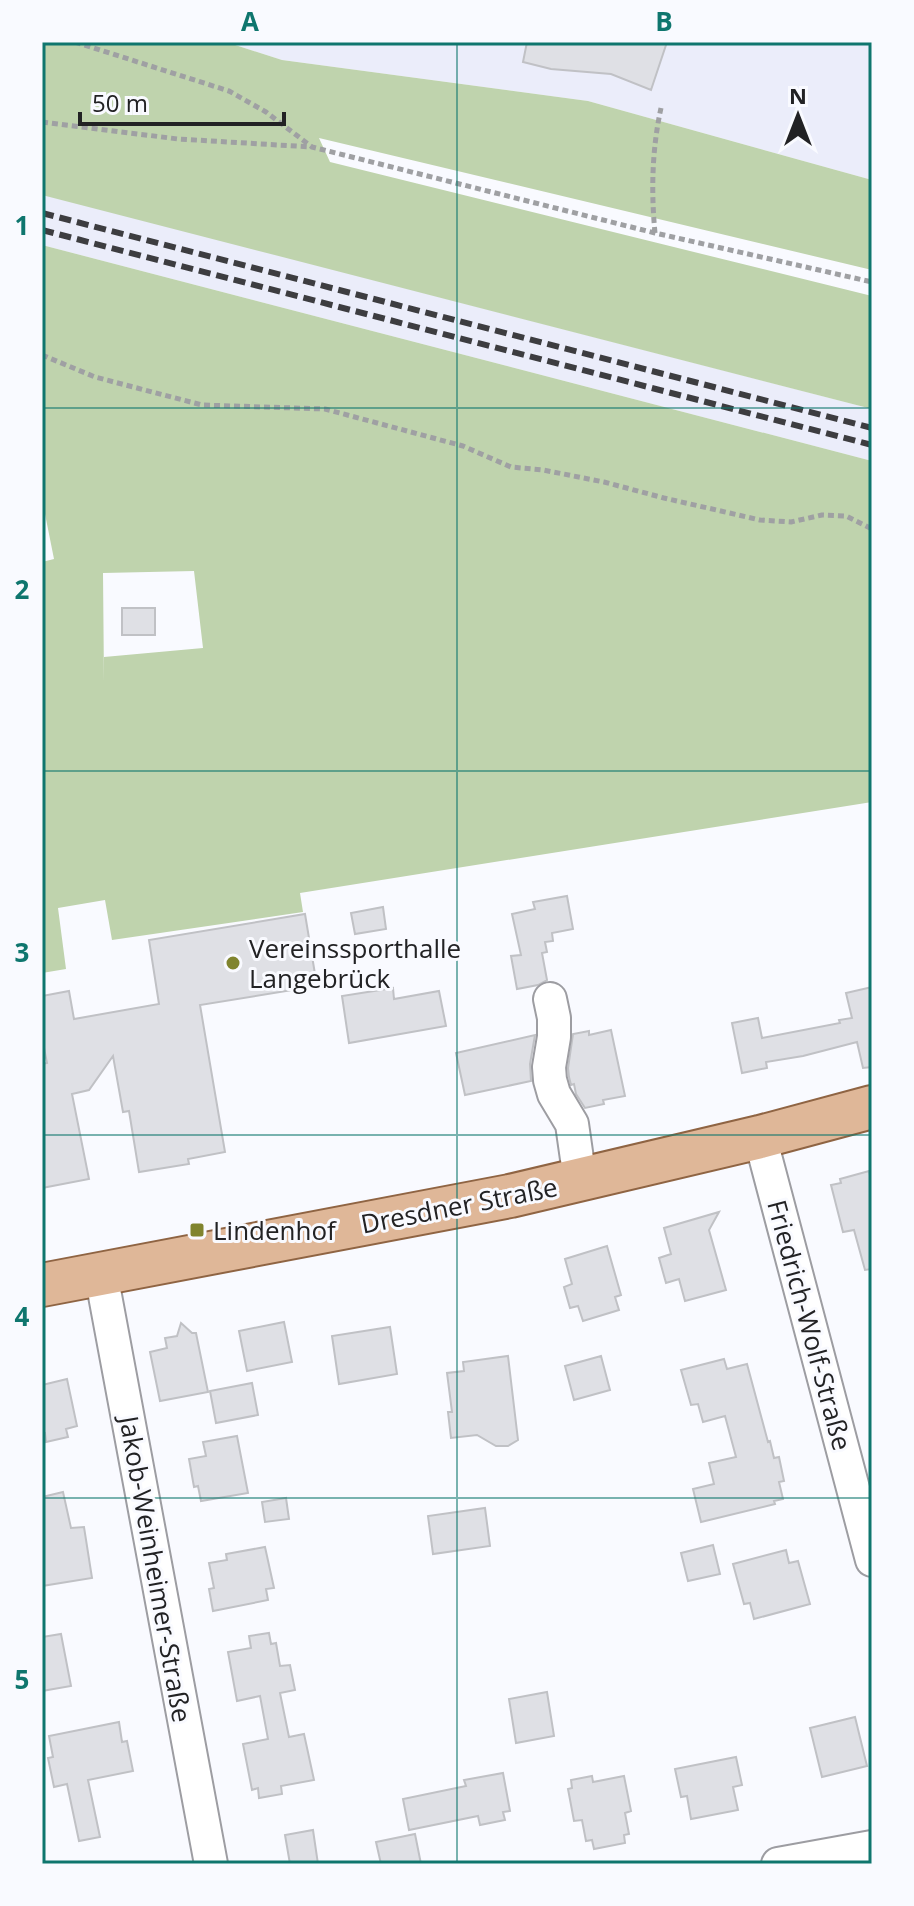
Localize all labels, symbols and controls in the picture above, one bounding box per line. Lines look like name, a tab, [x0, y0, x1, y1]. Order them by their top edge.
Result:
text: A	[241, 3, 259, 39]
text: B	[655, 3, 673, 39]
scale bar	[80, 76, 284, 126]
north arrow	[758, 76, 838, 156]
text: N	[789, 80, 807, 110]
text: 50 m	[92, 86, 148, 119]
text: 1	[15, 207, 29, 243]
text: 2	[15, 571, 30, 607]
place label: Vereinssporthalle Langebrück	[249, 930, 461, 996]
text: 3	[15, 934, 29, 970]
marker: Vereinssporthalle Langebrück	[224, 954, 242, 972]
street label: Dresdner Straße	[358, 1168, 560, 1242]
street label: Friedrich-Wolf-Straße	[759, 1196, 861, 1454]
place label: Lindenhof	[213, 1212, 337, 1248]
marker: Lindenhof	[188, 1221, 206, 1239]
text: 4	[15, 1298, 30, 1334]
street label: Jakob-Weinheimer-Straße	[111, 1410, 201, 1725]
text: 5	[15, 1661, 29, 1697]

